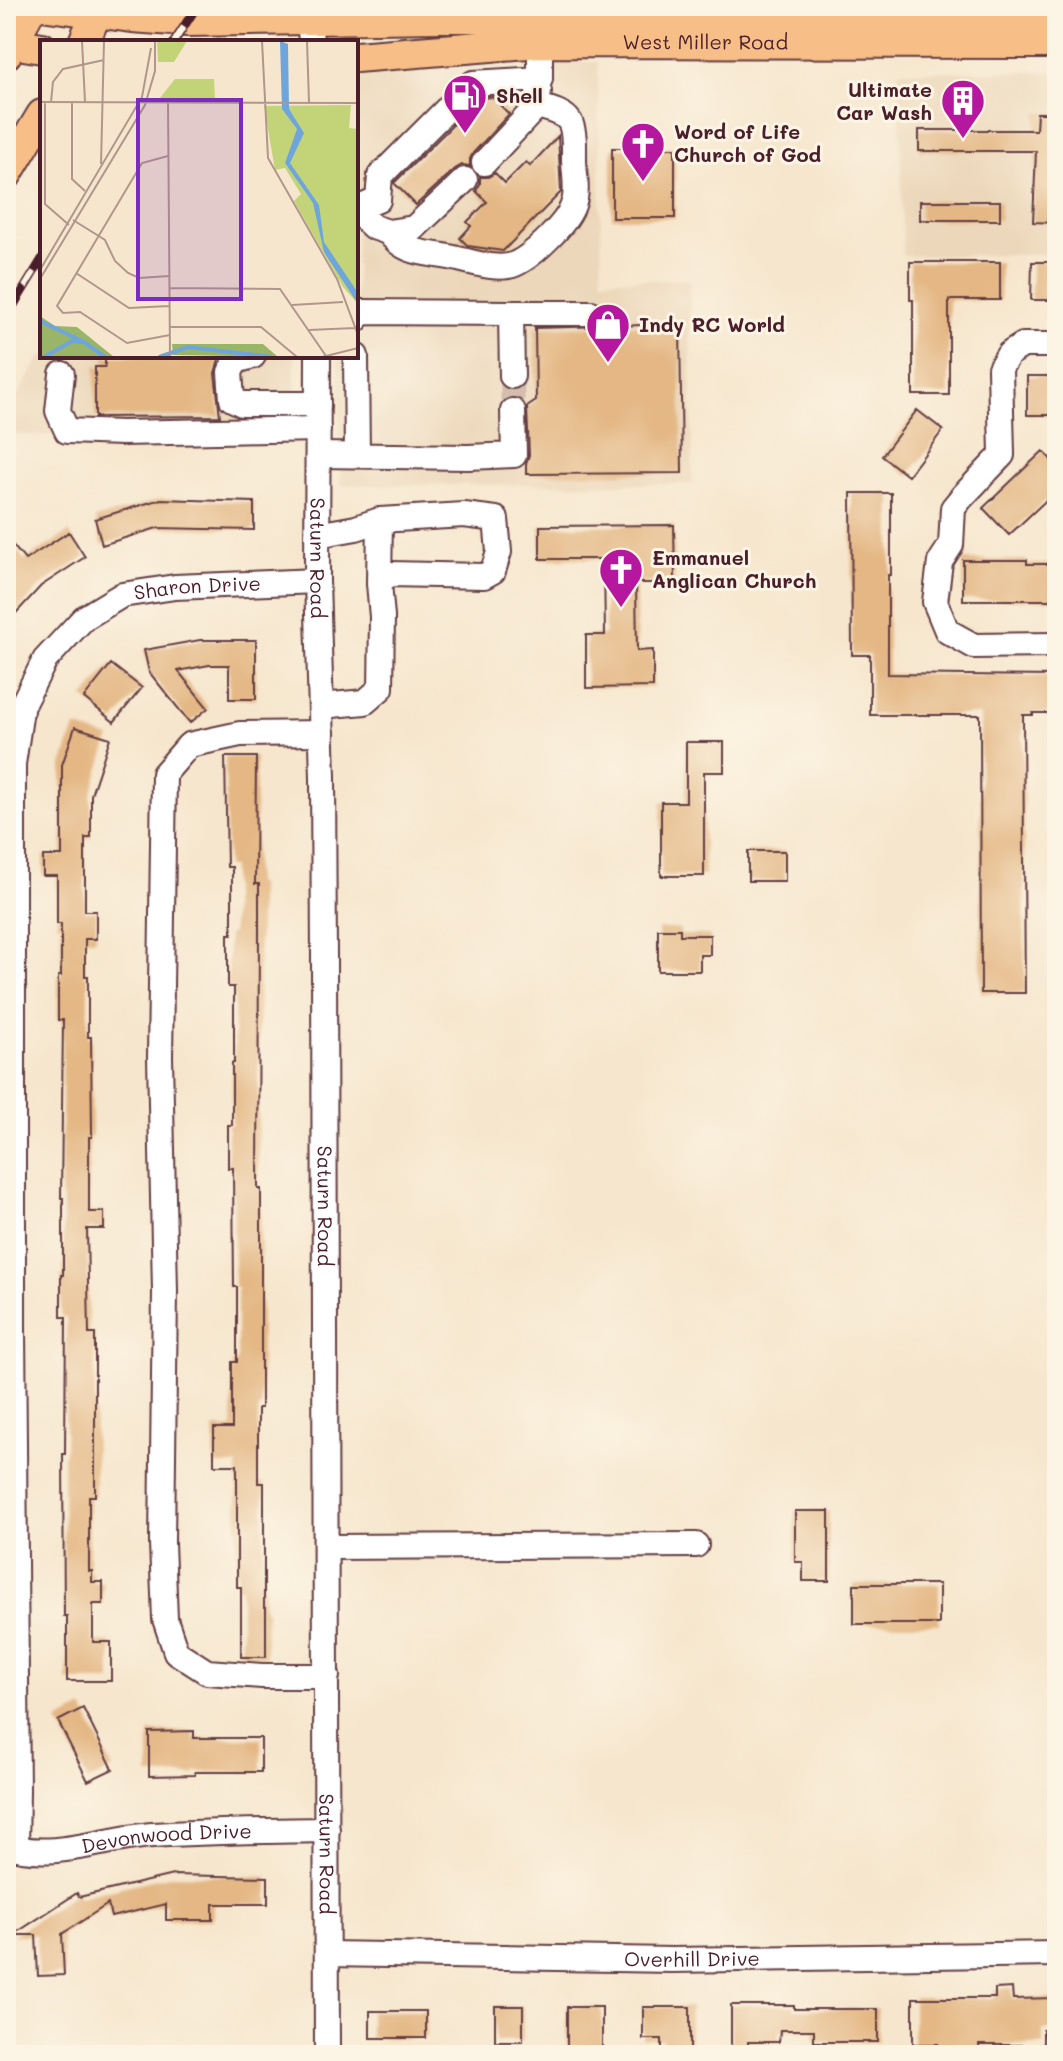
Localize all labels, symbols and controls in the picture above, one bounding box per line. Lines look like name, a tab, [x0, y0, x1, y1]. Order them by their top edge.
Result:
street label: West Miller Road	[622, 28, 788, 54]
inset map	[40, 40, 358, 358]
fuel station icon: Shell	[441, 72, 489, 135]
place label: Ultimate Car Wash	[836, 76, 932, 125]
building icon: Ultimate Car Wash	[939, 77, 987, 140]
place label: Shell	[496, 82, 543, 108]
place label: Word of Life Church of God	[674, 118, 822, 167]
church icon: Word of Life Church of God	[619, 120, 667, 183]
shop icon: Indy RC World	[584, 301, 632, 364]
place label: Indy RC World	[639, 311, 785, 337]
street label: Saturn Road	[305, 497, 332, 619]
place label: Emmanuel Anglican Church	[652, 544, 816, 593]
church icon: Emmanuel Anglican Church	[597, 546, 645, 609]
street label: Sharon Drive	[132, 569, 261, 605]
street label: Saturn Road	[313, 1145, 339, 1266]
street label: Saturn Road	[314, 1793, 341, 1914]
street label: Devonwood Drive	[79, 1817, 252, 1859]
street label: Overhill Drive	[624, 1945, 760, 1972]

